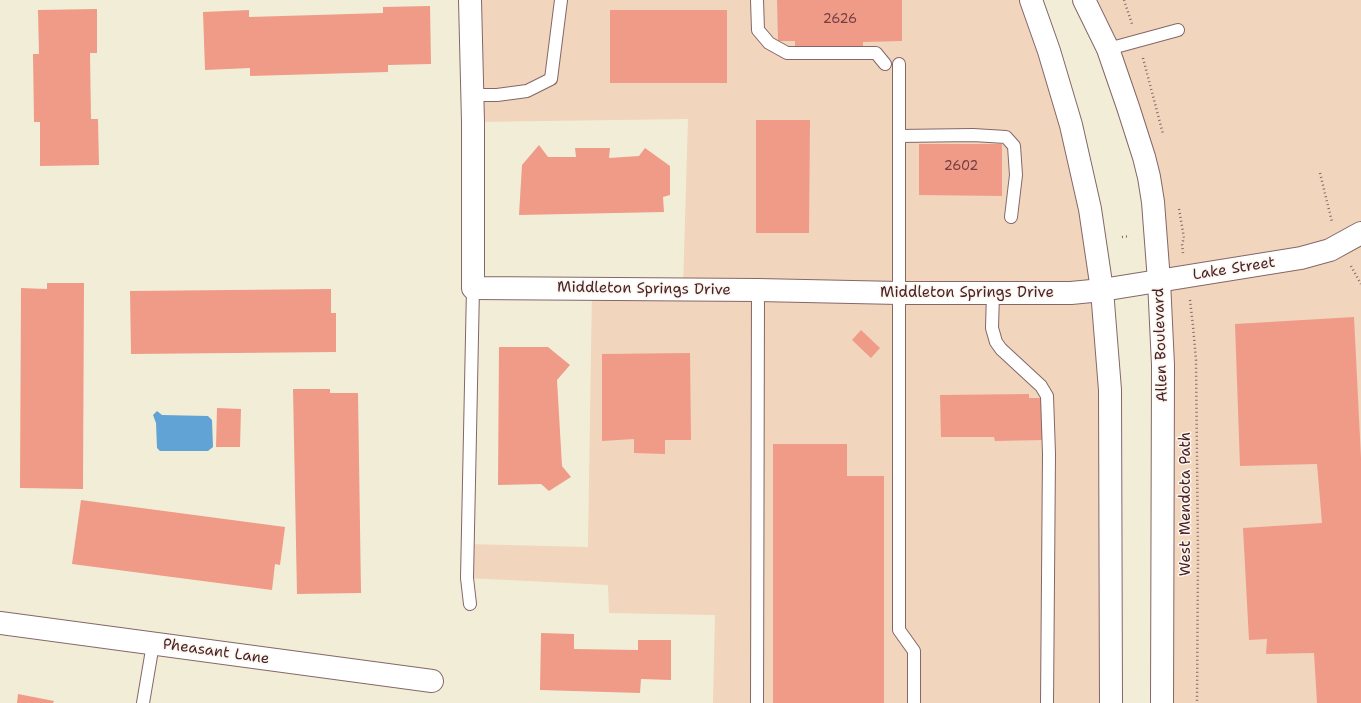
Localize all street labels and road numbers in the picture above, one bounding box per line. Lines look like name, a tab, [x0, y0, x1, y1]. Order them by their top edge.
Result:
street label: Lake Street	[1192, 254, 1276, 284]
street label: Middleton Springs Drive	[557, 278, 731, 300]
street label: Middleton Springs Drive	[880, 284, 1054, 302]
street label: Allen Boulevard	[1150, 287, 1172, 403]
street label: West Mendota Path	[1177, 432, 1195, 576]
street label: Pheasant Lane	[162, 636, 270, 668]

